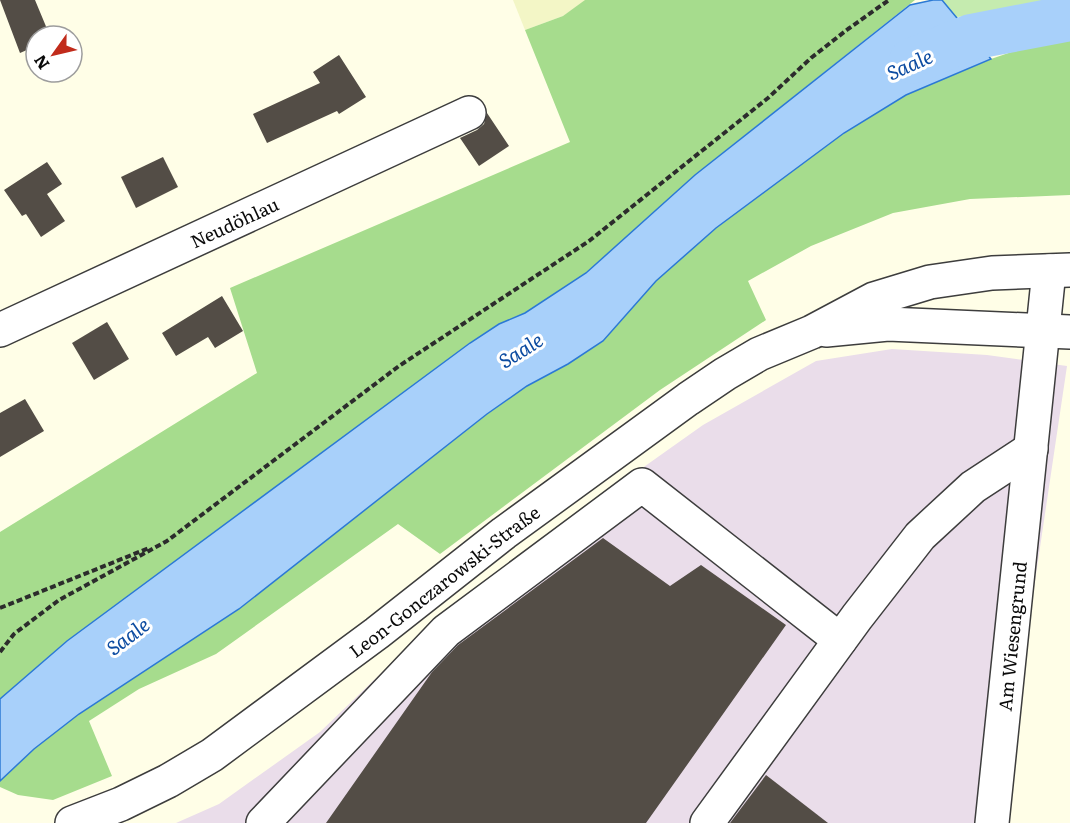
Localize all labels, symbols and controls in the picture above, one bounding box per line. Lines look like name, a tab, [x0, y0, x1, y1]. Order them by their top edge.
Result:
north arrow	[24, 24, 84, 84]
water label: Saale	[881, 40, 937, 86]
text: N	[27, 51, 54, 75]
street label: Neudöhlau	[186, 190, 283, 254]
water label: Saale	[492, 324, 548, 374]
street label: Leon-Gonczarowski-Straße	[343, 498, 545, 663]
street label: Am Wiesengrund	[990, 560, 1032, 712]
water label: Saale	[99, 609, 155, 661]

